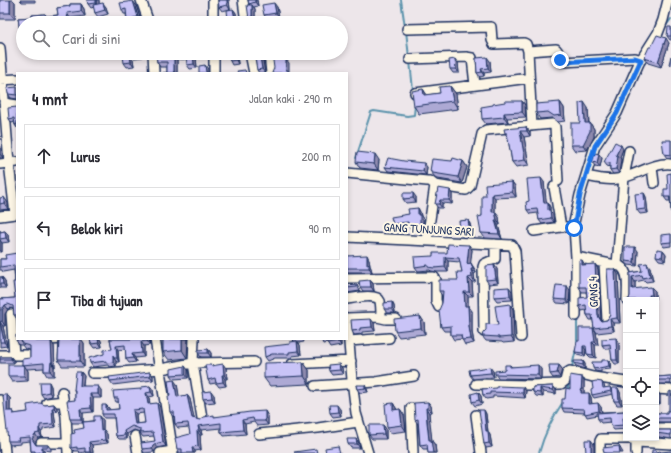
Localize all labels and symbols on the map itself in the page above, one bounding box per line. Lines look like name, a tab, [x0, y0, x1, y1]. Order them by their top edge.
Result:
route end	[551, 51, 569, 69]
street label: GANG TUNJUNG SARI	[383, 218, 475, 240]
route start	[565, 219, 583, 237]
street label: GANG 4	[584, 276, 602, 308]

